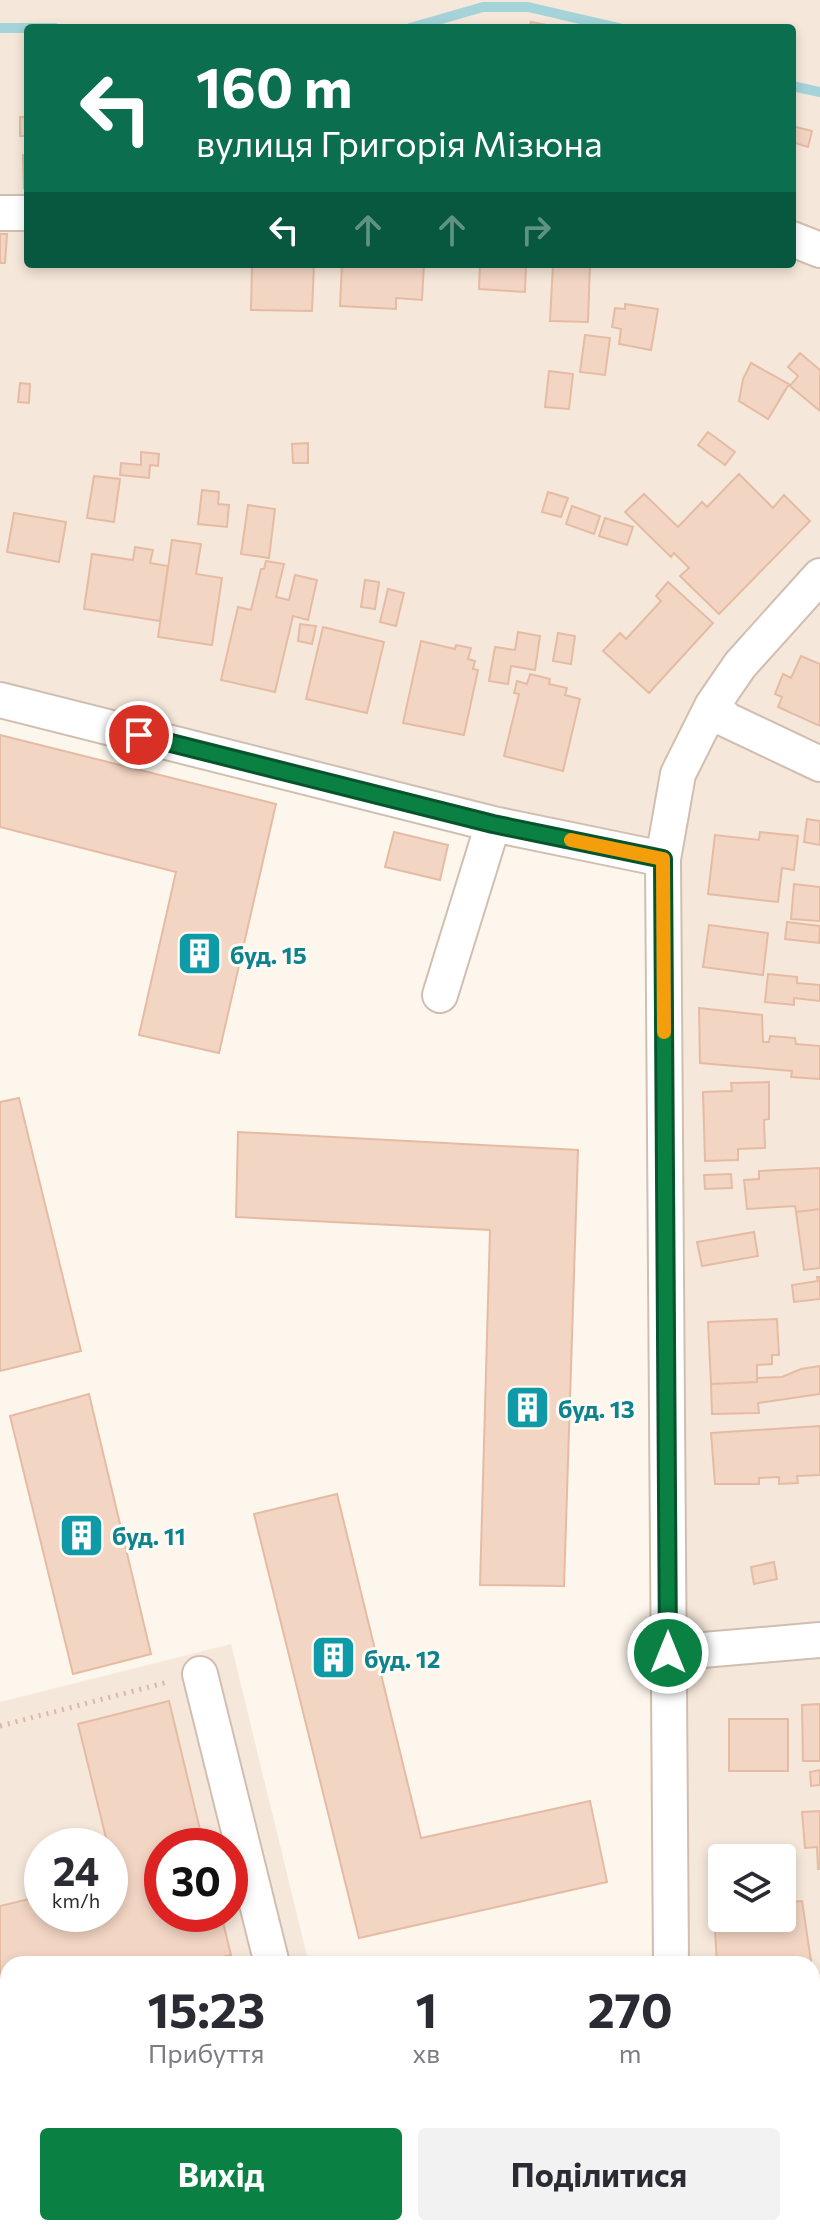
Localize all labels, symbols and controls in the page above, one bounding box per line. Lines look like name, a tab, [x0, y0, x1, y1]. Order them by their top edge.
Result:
text: 160 m	[196, 51, 353, 120]
icon: left	[64, 56, 168, 160]
text: вулиця Григорія Мізюна	[196, 120, 603, 164]
icon: left	[262, 208, 306, 252]
icon: ahead	[346, 208, 390, 252]
icon: ahead	[430, 208, 474, 252]
icon: right	[514, 208, 558, 252]
pin	[105, 701, 173, 769]
icon: arrive	[117, 713, 161, 757]
building icon: буд. 15	[175, 930, 223, 978]
place label: буд. 15	[230, 940, 307, 969]
building icon: буд. 13	[503, 1384, 551, 1432]
place label: буд. 13	[558, 1394, 635, 1423]
building icon: буд. 11	[57, 1511, 105, 1559]
place label: буд. 11	[112, 1521, 186, 1550]
position arrow	[626, 1611, 710, 1695]
building icon: буд. 12	[309, 1634, 357, 1682]
place label: буд. 12	[364, 1644, 440, 1673]
speed limit sign: 30	[144, 1828, 248, 1932]
map controls	[708, 1844, 796, 1932]
button: layers	[708, 1844, 796, 1932]
text: 24	[53, 1845, 99, 1894]
text: km/h	[52, 1888, 100, 1912]
text: 15:23	[147, 1979, 265, 2038]
text: 1	[415, 1979, 437, 2038]
text: 270	[588, 1979, 673, 2038]
text: Прибуття	[148, 2037, 264, 2068]
text: хв	[413, 2037, 440, 2068]
text: m	[619, 2037, 641, 2068]
button: Вихід	[40, 2128, 402, 2220]
button: Поділитися	[418, 2128, 780, 2220]

